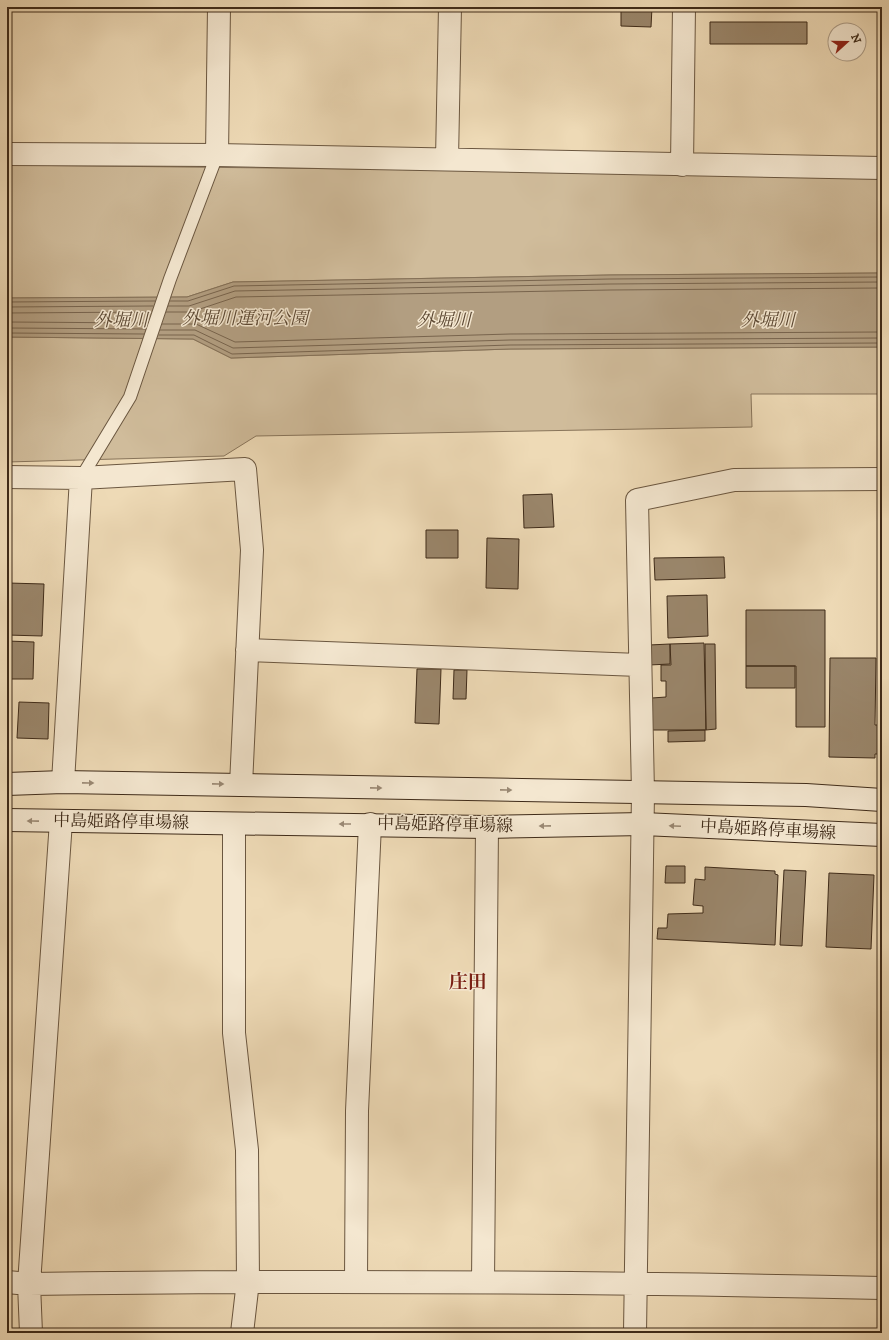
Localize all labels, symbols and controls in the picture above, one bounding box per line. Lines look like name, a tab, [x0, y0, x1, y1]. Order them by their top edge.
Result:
north arrow	[827, 22, 867, 62]
text: N	[847, 32, 864, 45]
water label: 外堀川運河公園	[182, 308, 311, 330]
water label: 外堀川	[94, 310, 150, 332]
water label: 外堀川	[417, 310, 473, 332]
water label: 外堀川	[741, 310, 797, 332]
one-way arrow	[82, 780, 95, 786]
one-way arrow	[212, 781, 225, 787]
one-way arrow	[370, 784, 382, 791]
one-way arrow	[500, 787, 512, 794]
street label: 中島姫路停車場線	[53, 810, 189, 834]
street label: 中島姫路停車場線	[377, 813, 513, 837]
street label: 中島姫路停車場線	[700, 815, 836, 845]
one-way arrow	[26, 818, 39, 824]
one-way arrow	[338, 821, 351, 827]
one-way arrow	[669, 822, 681, 829]
one-way arrow	[538, 823, 551, 829]
district label: 庄田	[449, 971, 487, 994]

